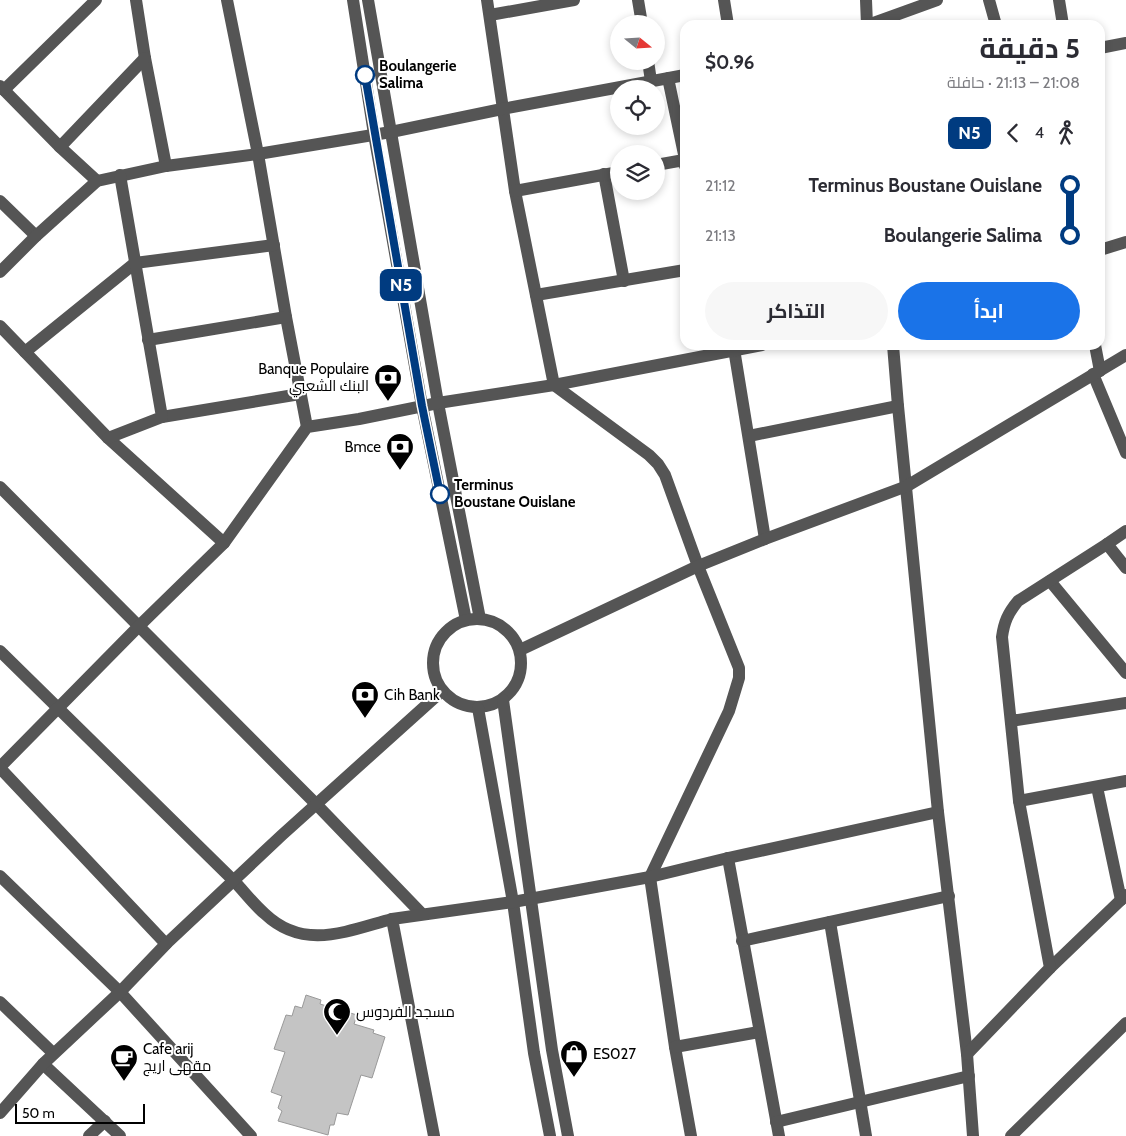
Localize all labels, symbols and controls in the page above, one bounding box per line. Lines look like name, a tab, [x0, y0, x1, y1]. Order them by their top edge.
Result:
north arrow	[610, 15, 665, 70]
map controls	[610, 15, 665, 200]
text: 5 دقيقة	[979, 31, 1080, 65]
text: $0.96	[705, 51, 755, 74]
place label: Boulangerie Salima	[379, 57, 457, 92]
marker: Boulangerie Salima	[355, 65, 375, 85]
text: 21:08 – 21:13 · حافلة	[947, 73, 1080, 92]
button: locate	[610, 80, 665, 135]
icon: back	[999, 119, 1027, 147]
icon: walk	[1052, 119, 1080, 147]
text: N5	[958, 122, 981, 144]
text: 4	[1035, 123, 1044, 142]
button: layers	[610, 145, 665, 200]
text: Terminus Boustane Ouislane	[809, 174, 1042, 197]
text: 21:12	[705, 176, 736, 195]
text: Boulangerie Salima	[884, 224, 1042, 247]
text: 21:13	[705, 226, 736, 245]
line badge: N5	[378, 269, 424, 301]
text: N5	[390, 274, 412, 296]
button: التذاكر	[705, 282, 888, 340]
button: ابدأ	[898, 282, 1080, 340]
place label: Banque Populaire البنك الشعبي	[258, 360, 369, 398]
bank icon: Banque Populaire البنك الشعبي	[373, 363, 403, 402]
bank icon: Bmce	[385, 432, 415, 471]
place label: Bmce	[345, 438, 381, 456]
place label: Terminus Boustane Ouislane	[454, 476, 576, 511]
marker: Terminus Boustane Ouislane	[430, 484, 450, 504]
bank icon: Cih Bank	[350, 680, 380, 719]
place label: Cih Bank	[384, 686, 440, 704]
mosque icon: مسجد الفردوس	[322, 997, 352, 1036]
place label: مسجد الفردوس	[356, 1003, 455, 1022]
shop icon: ES027	[559, 1039, 589, 1078]
place label: Cafe arij مقهى اريج	[143, 1040, 211, 1077]
cafe icon: Cafe arij مقهى اريج	[109, 1043, 139, 1082]
place label: ES027	[593, 1045, 636, 1063]
scale bar	[15, 1101, 145, 1124]
text: 50 m	[22, 1104, 55, 1122]

